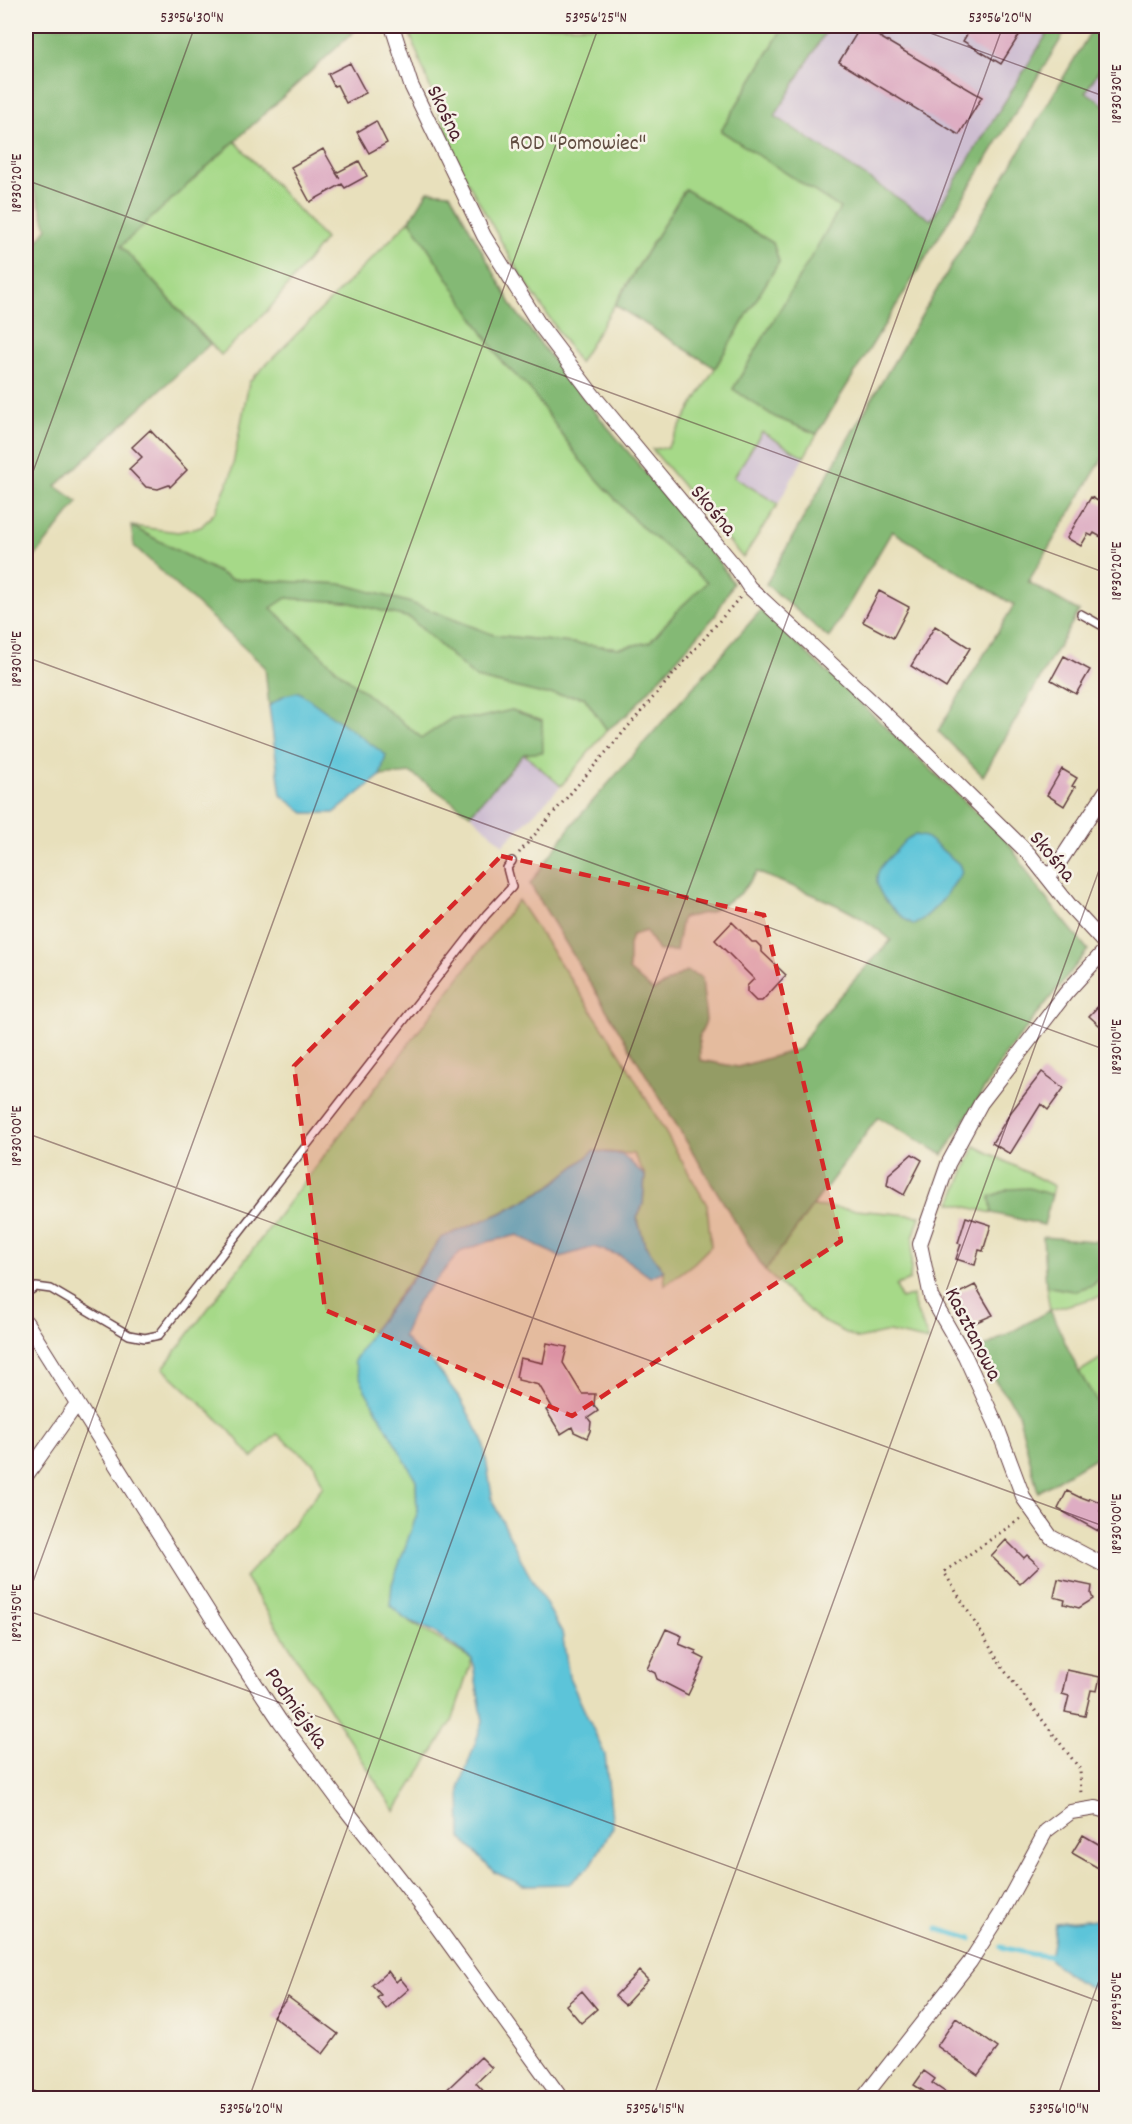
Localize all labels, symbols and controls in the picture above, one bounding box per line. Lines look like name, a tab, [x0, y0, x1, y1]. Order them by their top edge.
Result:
text: 53°56'30"N	[160, 8, 224, 30]
text: 53°56'25"N	[565, 8, 627, 30]
text: 53°56'20"N	[968, 8, 1032, 30]
text: 18°30'30"E	[1107, 64, 1129, 123]
street label: Skośna	[417, 80, 471, 147]
park label: ROD "Pomowiec"	[510, 129, 646, 160]
text: 18°30'20"E	[7, 153, 29, 212]
street label: Skośna	[682, 479, 743, 544]
text: 18°30'20"E	[1107, 541, 1129, 600]
text: 18°30'10"E	[7, 631, 29, 687]
street label: Skośna	[1021, 825, 1082, 890]
text: 18°30'10"E	[1107, 1019, 1129, 1075]
text: 18°30'00"E	[7, 1106, 29, 1166]
street label: Kasztanowa	[935, 1283, 1009, 1387]
text: 18°30'00"E	[1107, 1494, 1129, 1554]
text: 18°29'50"E	[7, 1584, 29, 1642]
street label: Podmiejska	[256, 1662, 335, 1757]
text: 18°29'50"E	[1107, 1972, 1129, 2030]
text: 53°56'20"N	[219, 2099, 283, 2121]
text: 53°56'15"N	[626, 2099, 684, 2121]
text: 53°56'10"N	[1029, 2099, 1089, 2121]

